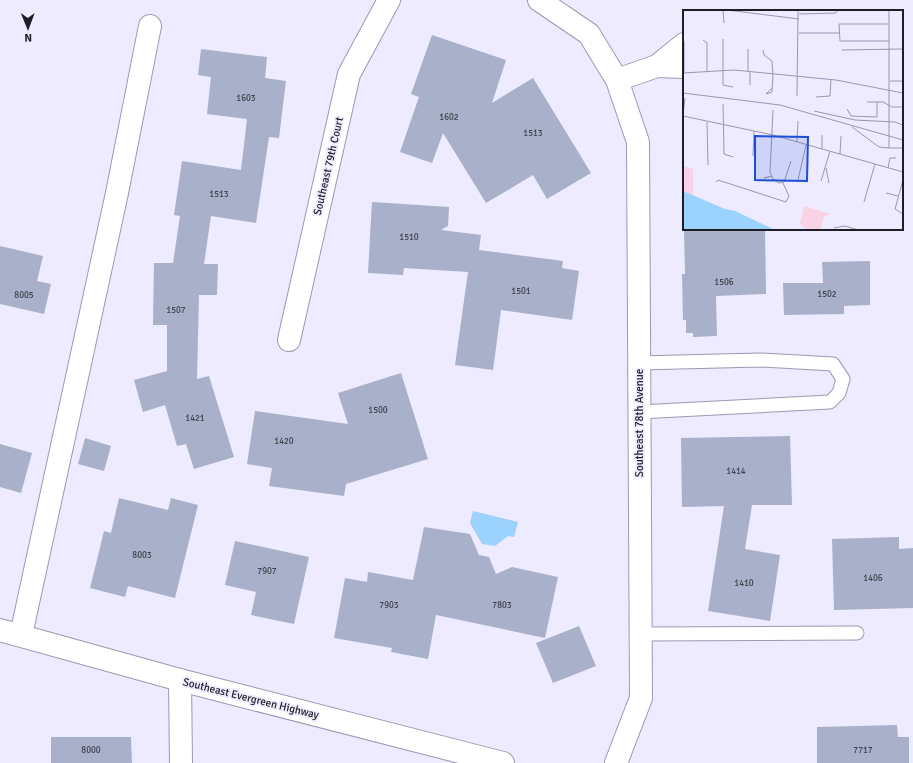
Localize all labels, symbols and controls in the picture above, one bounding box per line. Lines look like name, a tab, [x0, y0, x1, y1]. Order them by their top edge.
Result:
north arrow	[8, 8, 48, 48]
inset map	[683, 10, 903, 230]
text: N	[24, 31, 32, 44]
house number: 1603	[236, 93, 256, 104]
house number: 1602	[439, 112, 459, 123]
street label: Southeast 79th Court	[311, 116, 346, 216]
house number: 1513	[523, 128, 543, 139]
house number: 1513	[209, 189, 229, 200]
house number: 1510	[399, 232, 419, 243]
house number: 1506	[714, 277, 734, 288]
house number: 1501	[511, 286, 531, 297]
house number: 1502	[817, 289, 837, 300]
house number: 8005	[14, 290, 34, 301]
house number: 1507	[166, 305, 186, 316]
street label: Southeast 78th Avenue	[633, 369, 646, 477]
house number: 1500	[368, 405, 388, 416]
house number: 1421	[185, 413, 205, 424]
house number: 1420	[274, 436, 294, 447]
house number: 1414	[726, 466, 746, 477]
house number: 8003	[132, 550, 152, 561]
house number: 7907	[257, 566, 277, 577]
house number: 1406	[863, 573, 883, 584]
house number: 1410	[734, 578, 754, 589]
house number: 7903	[379, 600, 399, 611]
house number: 7803	[492, 600, 512, 611]
street label: Southeast Evergreen Highway	[182, 675, 321, 722]
house number: 8000	[81, 745, 101, 756]
house number: 7717	[853, 745, 873, 756]

